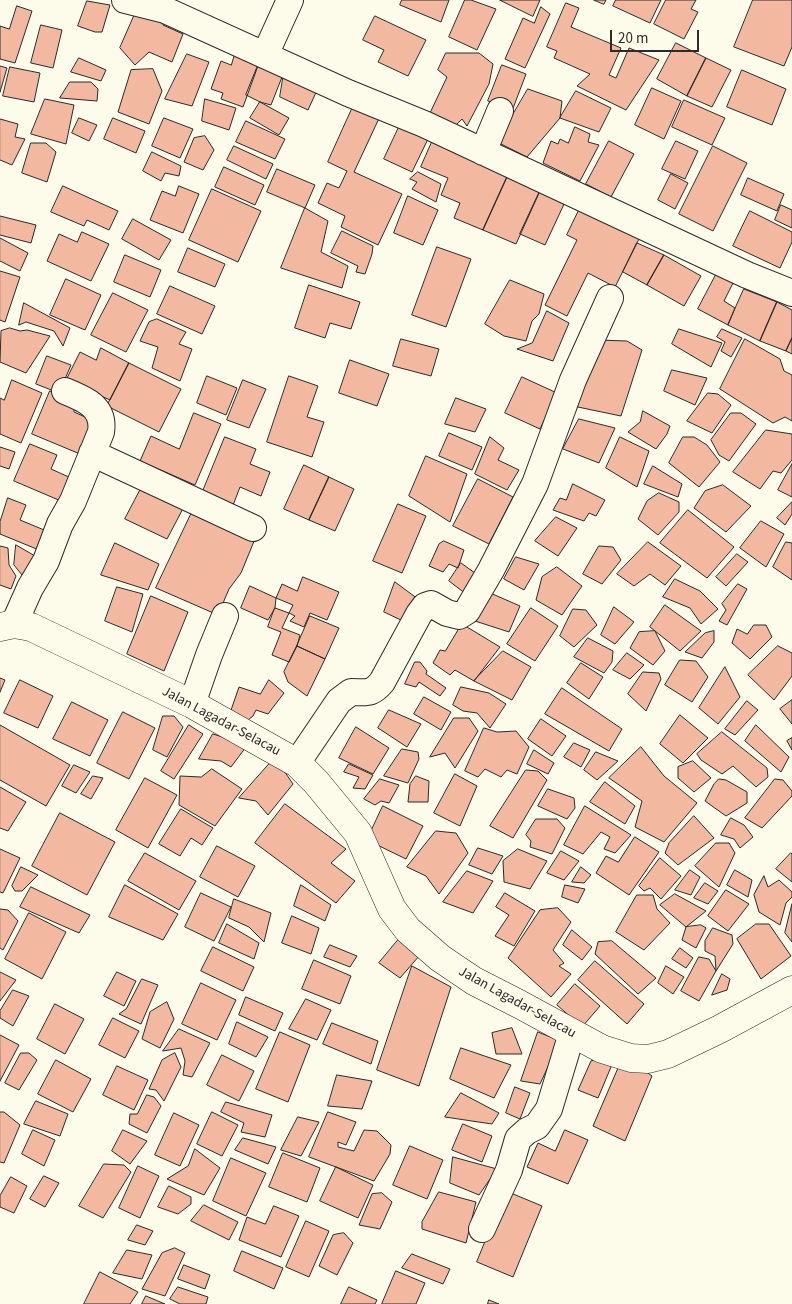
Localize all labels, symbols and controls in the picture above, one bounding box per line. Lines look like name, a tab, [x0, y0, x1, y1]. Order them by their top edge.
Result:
scale bar	[612, 20, 701, 52]
text: 20 m	[618, 28, 648, 49]
street label: Jalan Lagadar-Selacau	[159, 684, 283, 760]
street label: Jalan Lagadar-Selacau	[455, 964, 579, 1042]

